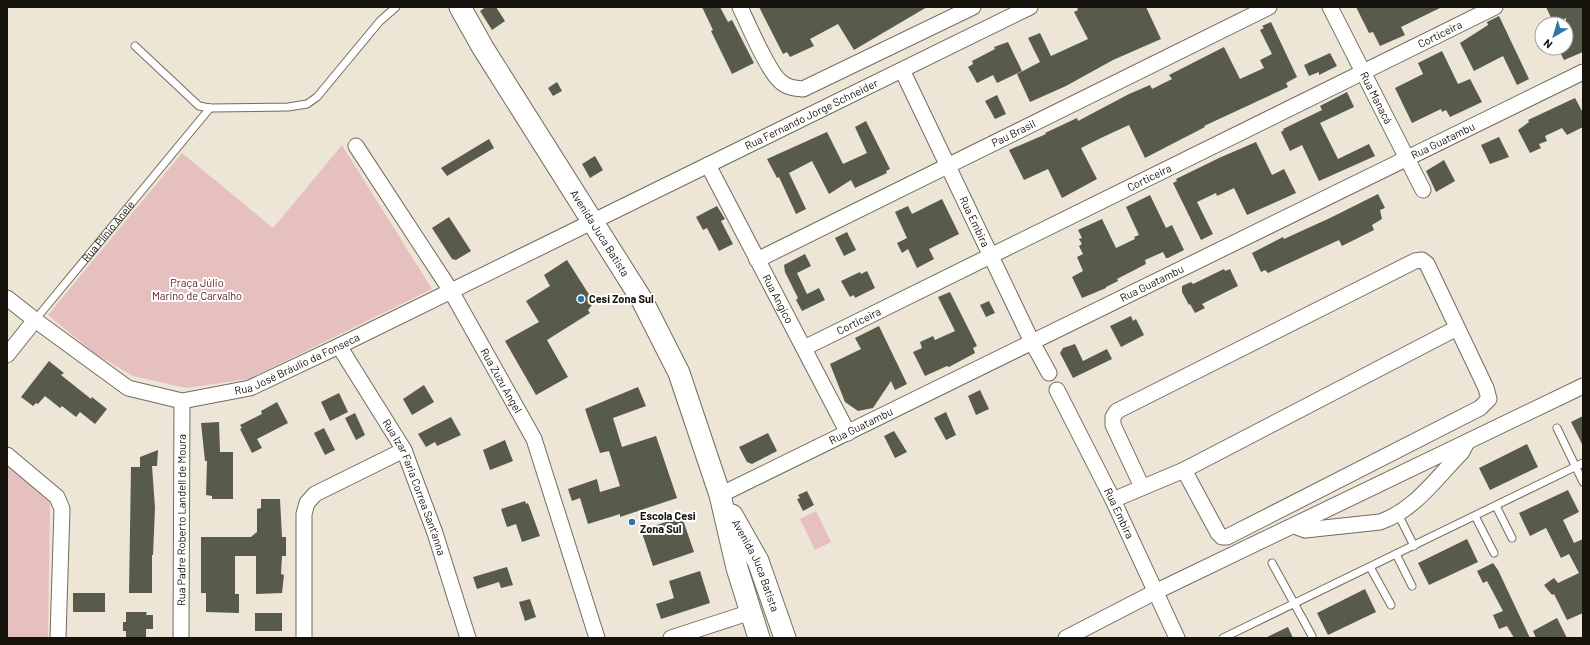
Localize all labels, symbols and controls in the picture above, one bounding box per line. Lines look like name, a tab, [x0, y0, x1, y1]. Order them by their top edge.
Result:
north arrow	[1534, 16, 1574, 56]
street label: Corticeira	[1415, 17, 1464, 50]
text: N	[1541, 37, 1554, 52]
street label: Rua Manacá	[1358, 69, 1395, 126]
street label: Rua Fernando Jorge Schneider	[742, 76, 880, 152]
street label: Pau Brasil	[989, 117, 1037, 149]
street label: Rua Guatambu	[1409, 119, 1477, 161]
street label: Corticeira	[1125, 161, 1173, 194]
street label: Avenida Juca Batista	[568, 187, 632, 279]
street label: Rua Embira	[957, 194, 993, 249]
street label: Rua Plínio Anele	[79, 198, 137, 264]
street label: Rua Guatambu	[1118, 262, 1186, 304]
street label: Rua Angico	[760, 272, 797, 325]
park label: Praça Júlio Marino de Carvalho	[152, 276, 242, 302]
place label: Cesi Zona Sul	[589, 292, 654, 305]
marker: Cesi Zona Sul	[576, 294, 586, 304]
street label: Corticeira	[834, 304, 883, 337]
street label: Rua José Bráulio da Fonseca	[233, 330, 362, 397]
street label: Rua Zuzu Angel	[478, 346, 525, 415]
street label: Rua Guatambu	[827, 404, 895, 447]
street label: Rua Izar Faria Correa Sant'anna	[380, 416, 449, 557]
street label: Rua Padre Roberto Landell de Moura	[174, 434, 188, 606]
street label: Rua Embira	[1102, 485, 1137, 541]
place label: Escola Cesi Zona Sul	[640, 509, 696, 535]
marker: Escola Cesi Zona Sul	[627, 517, 637, 527]
street label: Avenida Juca Batista	[730, 517, 782, 613]

